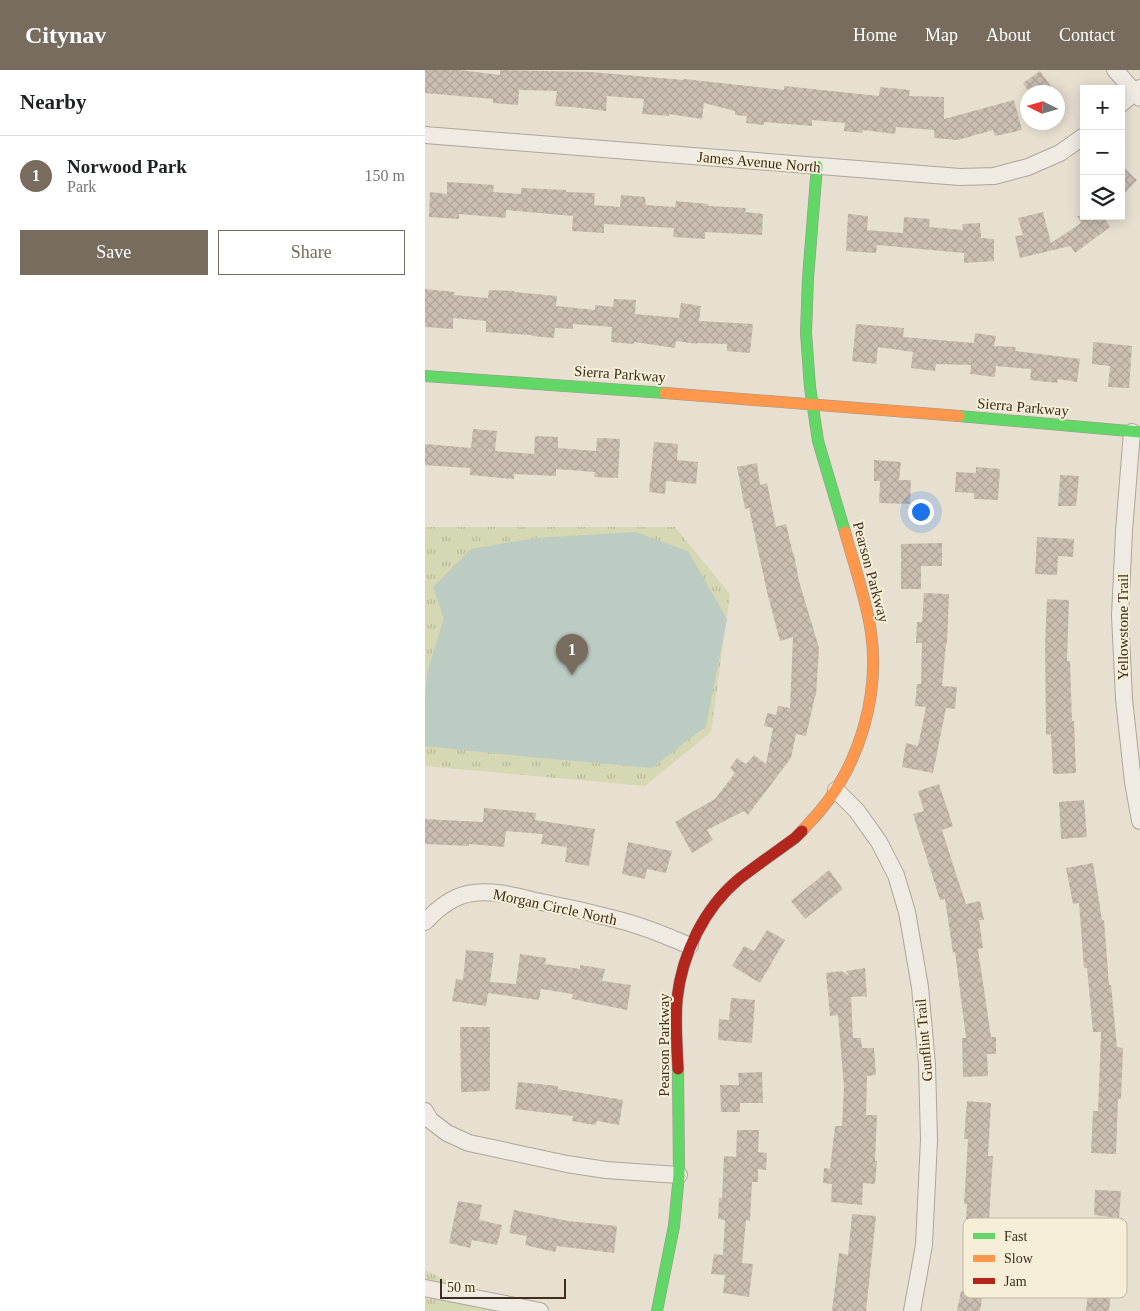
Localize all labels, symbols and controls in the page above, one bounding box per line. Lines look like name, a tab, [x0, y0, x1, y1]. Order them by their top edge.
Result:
text: Citynav	[25, 22, 106, 48]
text: Home	[853, 25, 897, 45]
text: Map	[925, 25, 958, 45]
text: About	[986, 25, 1031, 45]
text: Contact	[1059, 25, 1115, 45]
north arrow	[1020, 85, 1065, 130]
map controls	[1080, 85, 1125, 220]
button: +	[1080, 85, 1125, 130]
text: Nearby	[20, 90, 87, 114]
button: −	[1080, 130, 1125, 175]
street label: James Avenue North	[697, 149, 822, 175]
text: Norwood Park	[67, 156, 187, 177]
text: 1	[32, 167, 40, 184]
text: 150 m	[365, 167, 405, 184]
button: layers	[1080, 175, 1125, 220]
text: Park	[67, 178, 96, 195]
button: Save	[20, 230, 208, 275]
button: Share	[218, 230, 405, 275]
street label: Sierra Parkway	[574, 363, 667, 385]
street label: Sierra Parkway	[976, 395, 1070, 419]
your location	[908, 499, 934, 525]
street label: Pearson Parkway	[850, 520, 892, 625]
street label: Yellowstone Trail	[1115, 574, 1131, 680]
pin: 1	[556, 634, 588, 675]
street label: Morgan Circle North	[492, 886, 619, 928]
street label: Pearson Parkway	[656, 993, 672, 1097]
street label: Gunflint Trail	[912, 998, 936, 1082]
legend	[963, 1218, 1127, 1298]
text: Fast	[1004, 1229, 1027, 1244]
text: Slow	[1004, 1251, 1034, 1266]
text: Jam	[1004, 1274, 1027, 1289]
scale bar	[440, 1276, 566, 1299]
text: 50 m	[447, 1280, 475, 1295]

